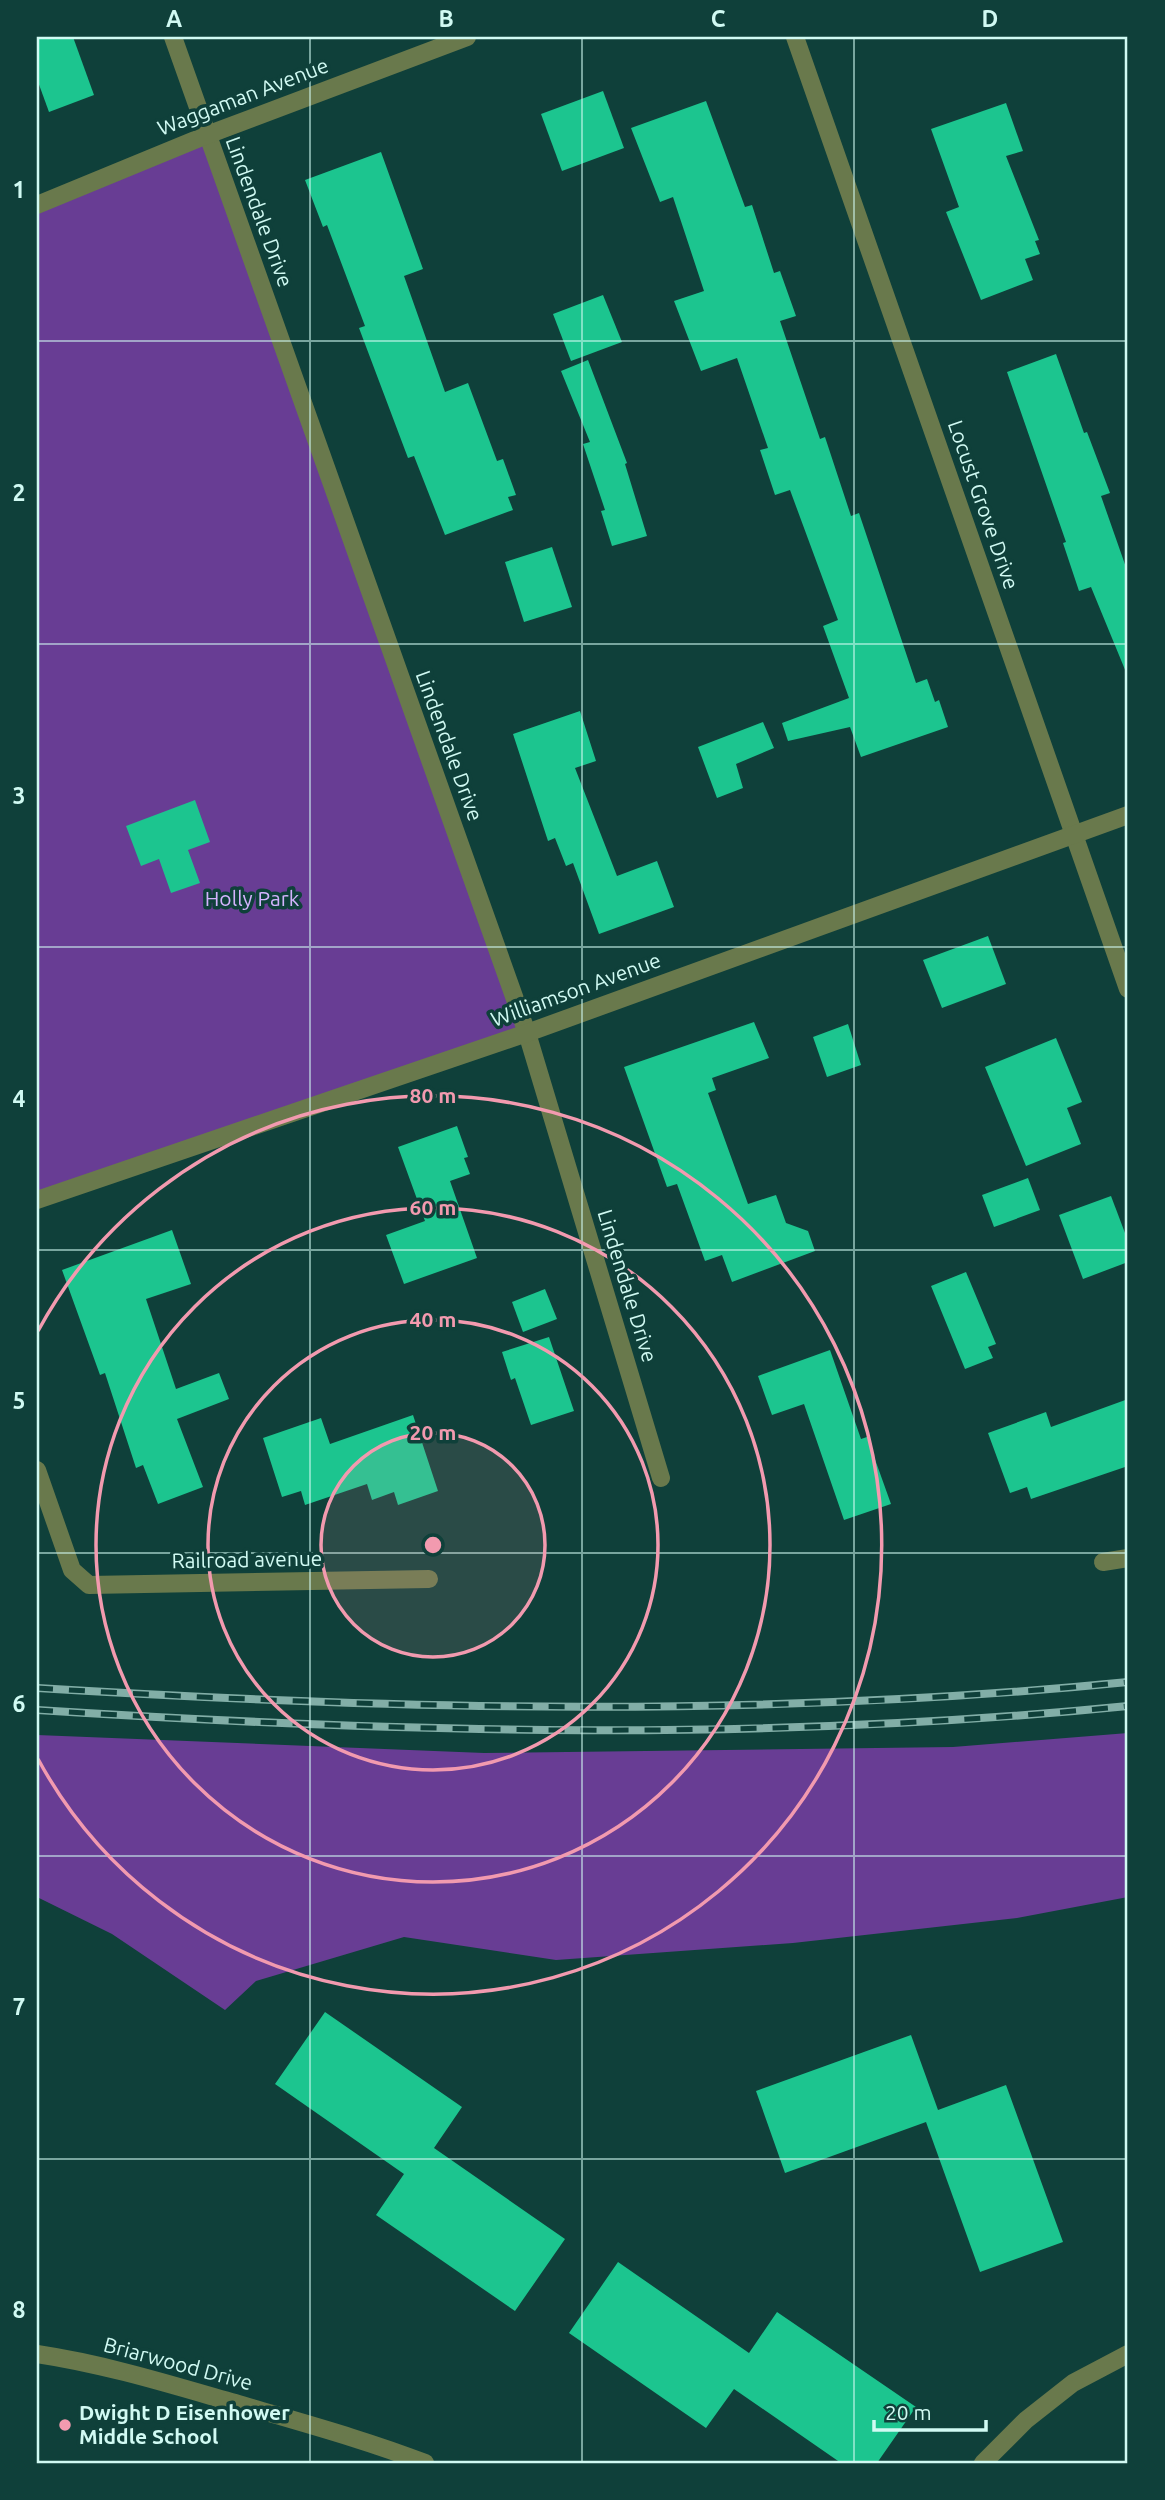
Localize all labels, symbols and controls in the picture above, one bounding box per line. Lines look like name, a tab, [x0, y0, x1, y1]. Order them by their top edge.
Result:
text: A	[166, 6, 182, 31]
text: B	[438, 6, 454, 31]
text: C	[711, 6, 726, 31]
text: D	[982, 6, 998, 31]
street label: Waggaman Avenue	[154, 52, 332, 140]
street label: Lindendale Drive	[222, 133, 298, 290]
text: 1	[13, 177, 25, 202]
street label: Locust Grove Drive	[944, 417, 1024, 592]
text: 2	[13, 480, 25, 505]
street label: Lindendale Drive	[412, 667, 488, 824]
text: 3	[13, 783, 25, 808]
park label: Holly Park	[205, 886, 300, 910]
street label: Williamson Avenue	[487, 947, 664, 1031]
text: 80 m	[410, 1083, 456, 1107]
text: 4	[13, 1086, 26, 1111]
text: 60 m	[410, 1195, 456, 1219]
street label: Lindendale Drive	[593, 1207, 663, 1365]
text: 40 m	[410, 1307, 456, 1331]
text: 5	[13, 1388, 25, 1413]
text: 20 m	[410, 1420, 456, 1444]
centre of rings	[421, 1533, 445, 1557]
street label: Railroad avenue	[171, 1546, 323, 1572]
text: 6	[13, 1691, 26, 1716]
text: 7	[13, 1994, 25, 2019]
text: 8	[13, 2297, 25, 2322]
street label: Briarwood Drive	[101, 2332, 255, 2394]
scale bar	[874, 2388, 986, 2432]
place label: Dwight D Eisenhower Middle School	[79, 2400, 290, 2448]
text: 20 m	[885, 2400, 932, 2424]
marker: Dwight D Eisenhower Middle School	[57, 2417, 73, 2433]

